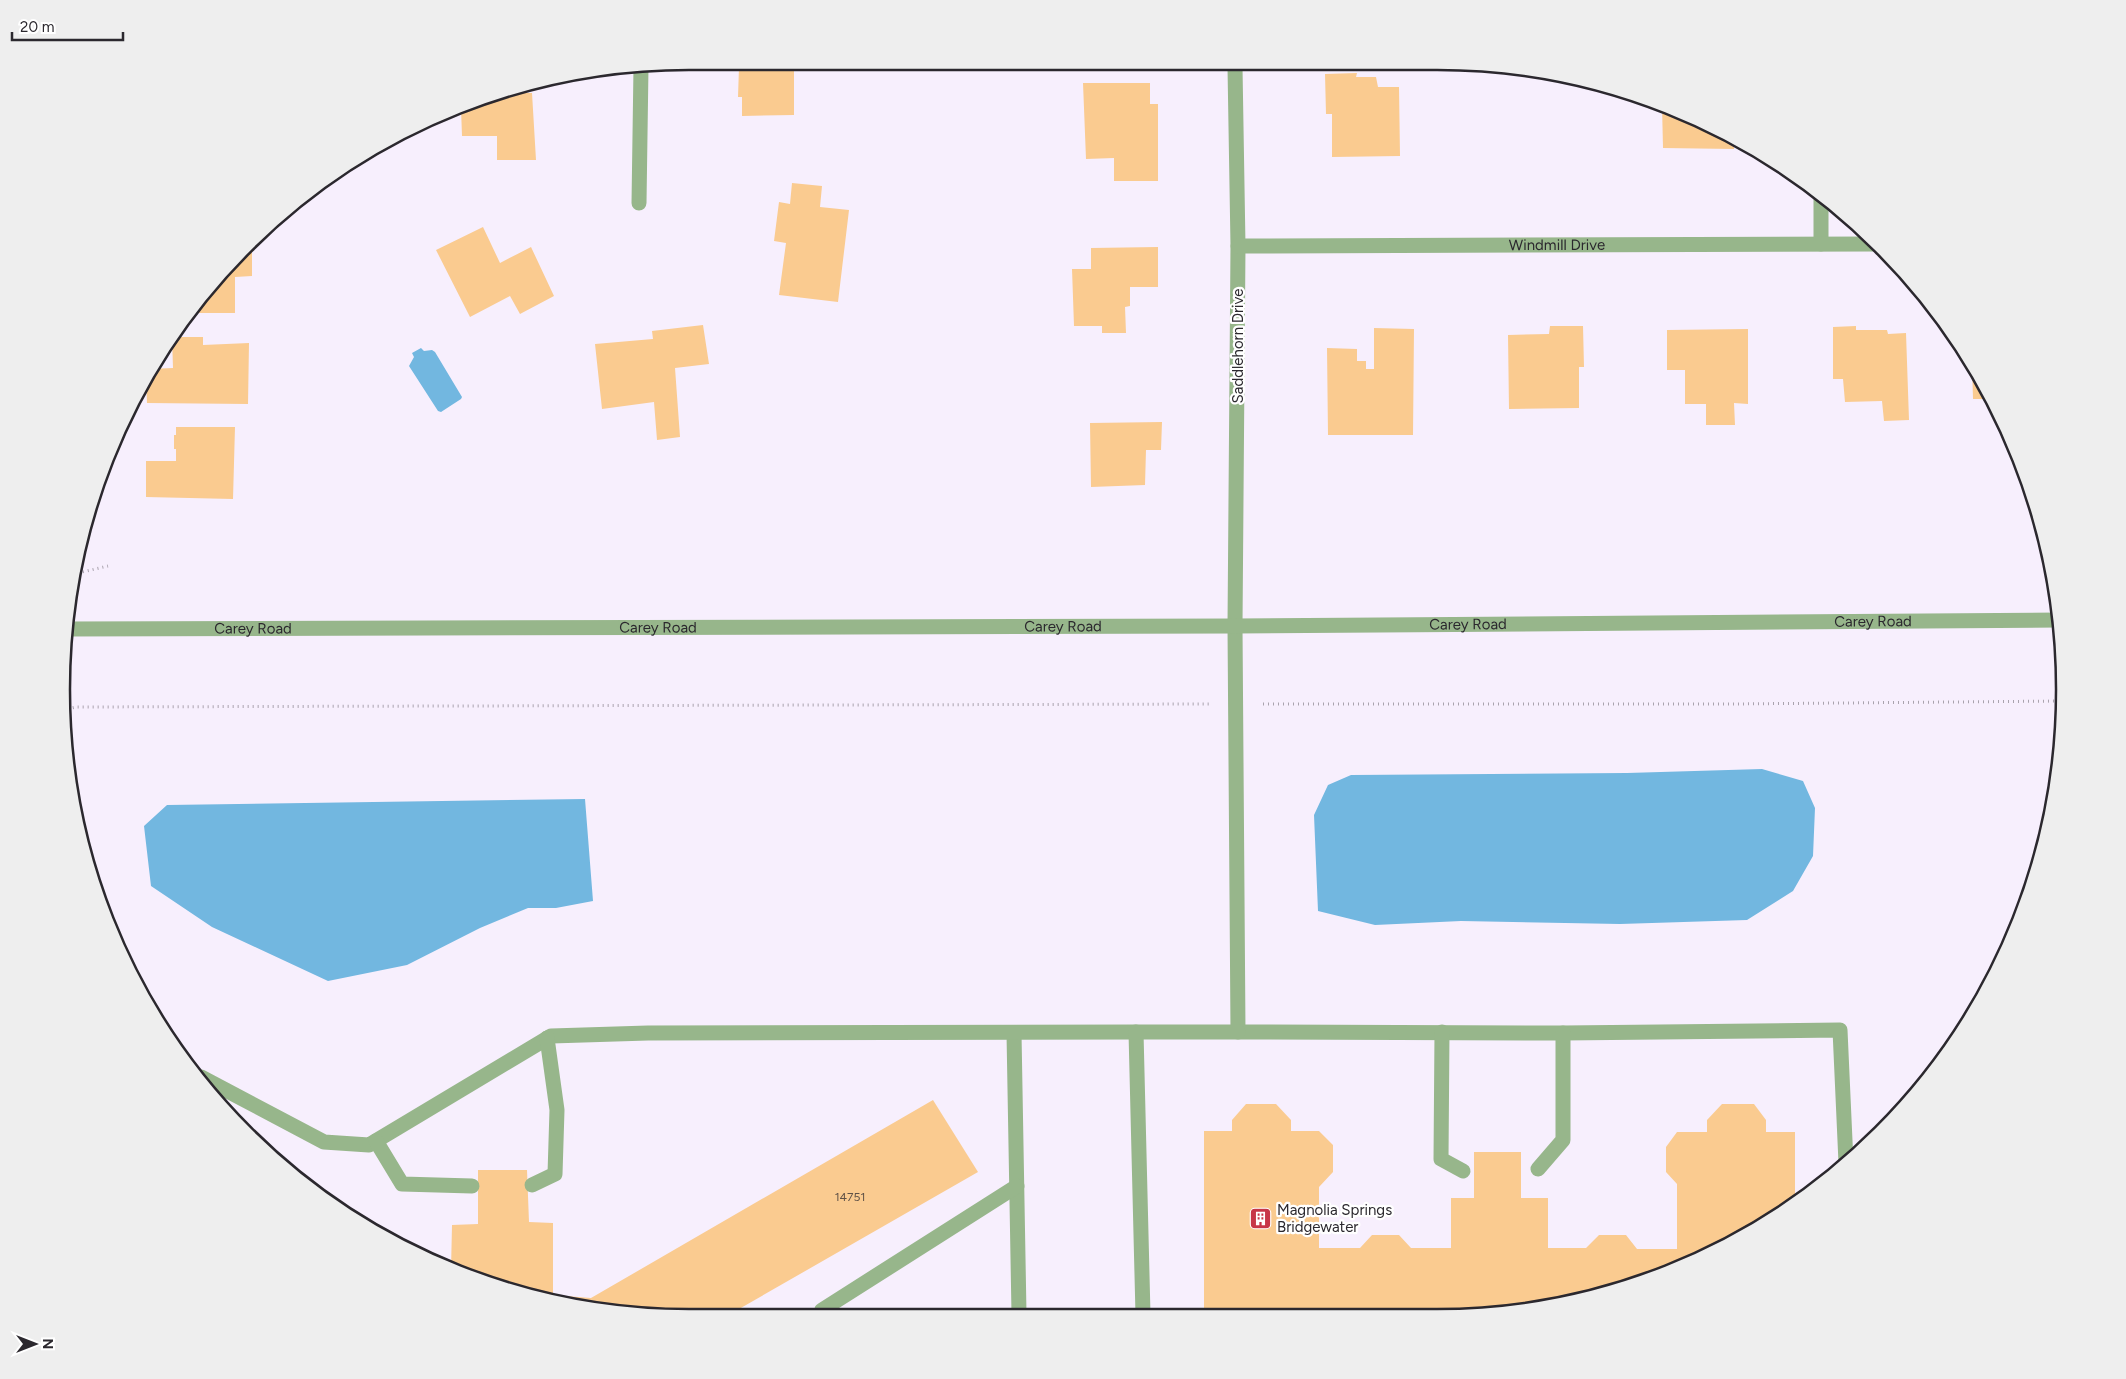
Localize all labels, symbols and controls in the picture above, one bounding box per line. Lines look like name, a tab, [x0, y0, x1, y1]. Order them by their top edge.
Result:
scale bar	[12, 10, 124, 42]
text: 20 m	[20, 18, 54, 36]
street label: Windmill Drive	[1509, 236, 1605, 254]
street label: Saddlehorn Drive	[1229, 289, 1247, 403]
street label: Carey Road	[1834, 612, 1912, 631]
street label: Carey Road	[1429, 615, 1507, 634]
street label: Carey Road	[1024, 617, 1102, 636]
street label: Carey Road	[619, 618, 697, 637]
street label: Carey Road	[214, 619, 292, 638]
house number: 14751	[835, 1190, 865, 1204]
place label: Magnolia Springs Bridgewater	[1277, 1201, 1392, 1236]
building icon: Magnolia Springs Bridgewater	[1249, 1207, 1273, 1231]
north arrow	[10, 1319, 60, 1369]
text: N	[39, 1339, 56, 1349]

